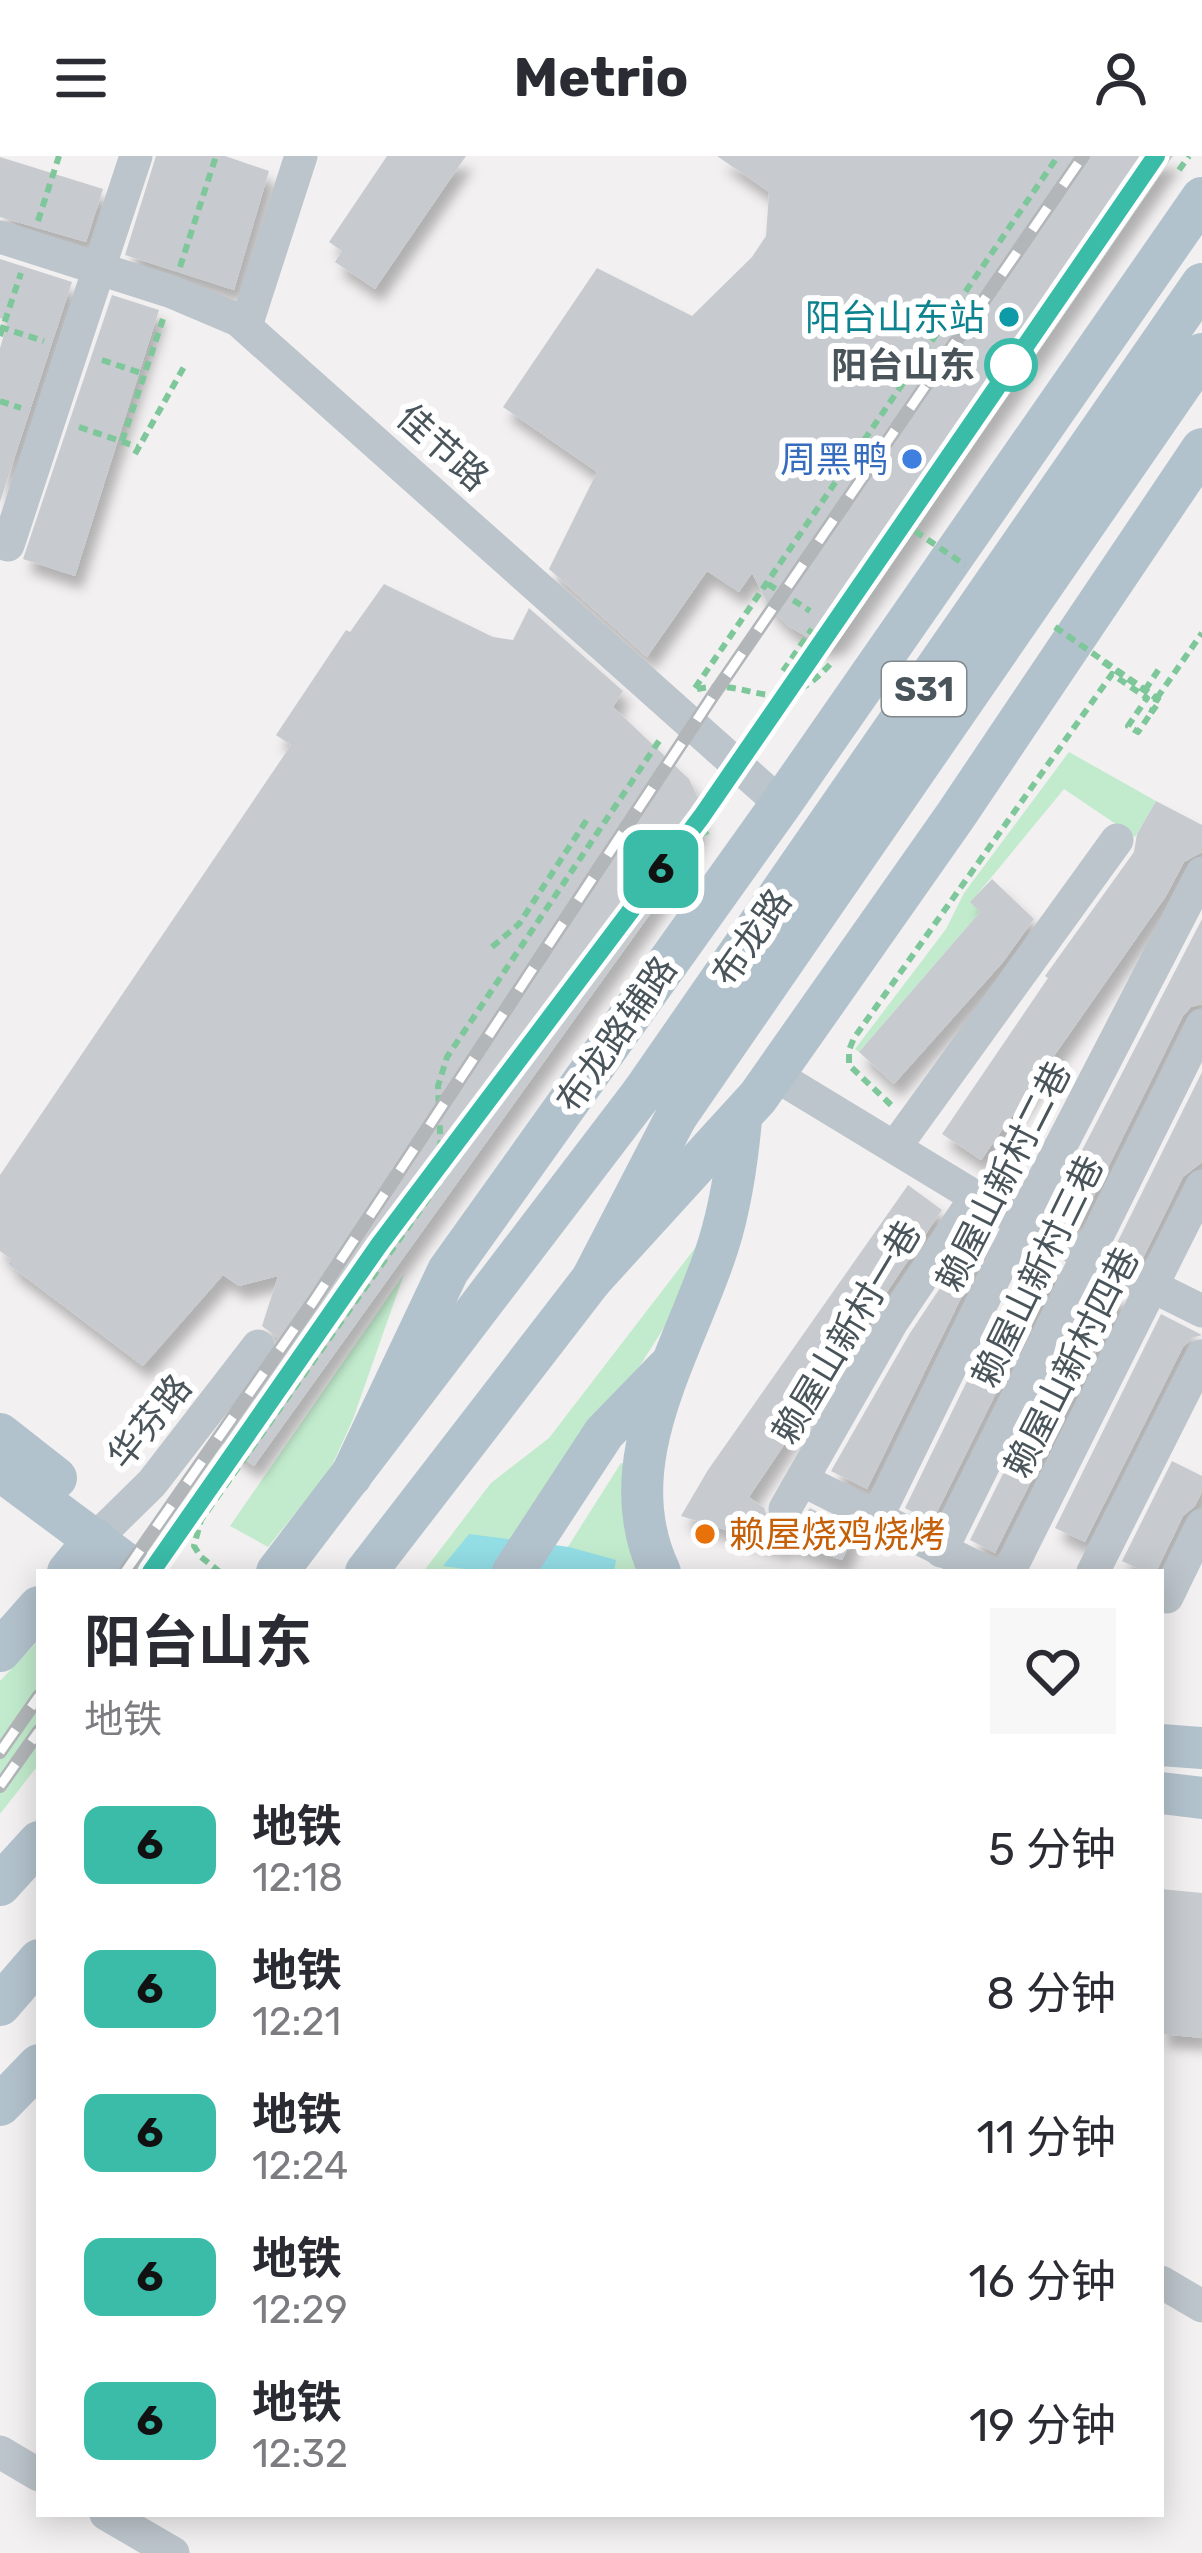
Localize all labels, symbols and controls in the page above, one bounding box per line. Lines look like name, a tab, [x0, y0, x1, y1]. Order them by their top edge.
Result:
icon: menu	[48, 45, 114, 111]
icon: person	[1088, 45, 1154, 111]
text: Metrio	[514, 46, 688, 110]
place label: 阳台山东站	[805, 296, 985, 339]
marker: 阳台山东站	[996, 304, 1022, 330]
marker: 阳台山东	[986, 340, 1036, 390]
place label: 阳台山东	[831, 344, 975, 387]
street label: 佳节路	[388, 395, 497, 499]
place label: 周黑鸭	[780, 438, 888, 481]
marker: 周黑鸭	[899, 446, 925, 472]
road number: S31	[882, 662, 966, 716]
line badge: 6	[622, 830, 700, 908]
text: 6	[647, 844, 675, 894]
street label: 布龙路	[703, 881, 800, 994]
street label: 布龙路辅路	[547, 948, 686, 1120]
street label: 赖屋山新村二巷	[927, 1054, 1080, 1298]
street label: 赖屋山新村三巷	[963, 1149, 1112, 1394]
street label: 赖屋山新村一巷	[763, 1213, 930, 1451]
street label: 赖屋山新村四巷	[995, 1240, 1148, 1484]
street label: 华芬路	[99, 1366, 200, 1477]
place label: 赖屋烧鸡烧烤	[729, 1513, 945, 1556]
marker: 赖屋烧鸡烧烤	[692, 1521, 718, 1547]
button: heart	[990, 1608, 1116, 1734]
text: 阳台山东	[84, 1609, 312, 1676]
text: 地铁	[84, 1697, 162, 1743]
text: 地铁	[252, 1800, 342, 1853]
text: 6	[136, 1820, 164, 1870]
text: 5 分钟	[988, 1823, 1116, 1876]
text: 12:18	[252, 1855, 343, 1901]
text: 地铁	[252, 1944, 342, 1997]
text: 6	[136, 1964, 164, 2014]
text: 8 分钟	[986, 1967, 1116, 2020]
text: 12:21	[252, 1999, 341, 2045]
text: 地铁	[252, 2088, 342, 2141]
text: 6	[136, 2108, 164, 2158]
text: 11 分钟	[976, 2111, 1116, 2164]
text: 12:24	[252, 2143, 348, 2189]
text: 地铁	[252, 2232, 342, 2285]
text: 6	[136, 2252, 164, 2302]
text: 16 分钟	[969, 2255, 1116, 2308]
text: 12:29	[252, 2287, 348, 2333]
text: 地铁	[252, 2376, 342, 2429]
text: 6	[136, 2396, 164, 2446]
text: 19 分钟	[969, 2399, 1116, 2452]
text: 12:32	[252, 2431, 348, 2477]

